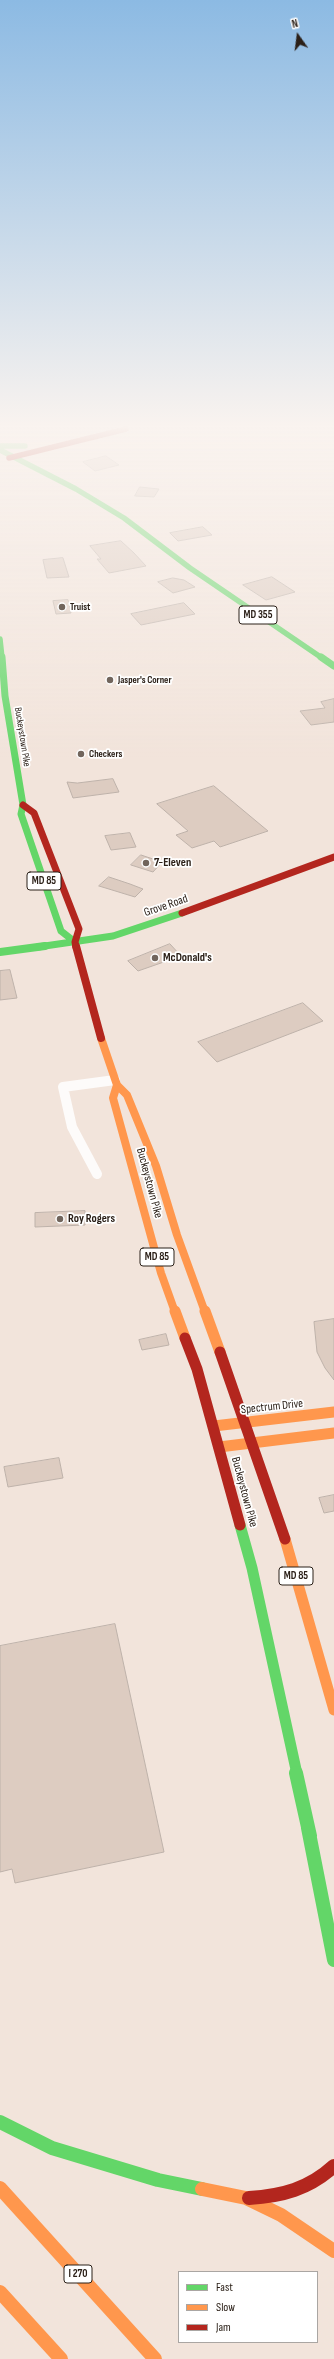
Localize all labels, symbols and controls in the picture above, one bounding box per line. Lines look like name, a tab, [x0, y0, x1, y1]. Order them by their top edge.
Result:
north arrow	[278, 16, 318, 56]
text: N	[291, 17, 299, 31]
place label: Truist	[70, 601, 90, 613]
marker: Truist	[57, 602, 67, 612]
road number: MD 355	[239, 606, 277, 624]
place label: Jasper's Corner	[118, 674, 171, 686]
marker: Jasper's Corner	[105, 675, 115, 685]
street label: Buckeystown Pike	[11, 706, 33, 768]
place label: Checkers	[89, 748, 122, 760]
marker: Checkers	[76, 749, 86, 759]
place label: 7-Eleven	[154, 856, 191, 870]
marker: 7-Eleven	[141, 858, 151, 868]
road number: MD 85	[27, 872, 61, 890]
street label: Grove Road	[142, 892, 190, 920]
place label: McDonald's	[163, 951, 212, 965]
marker: McDonald's	[150, 953, 160, 963]
street label: Buckeystown Pike	[133, 1146, 165, 1220]
place label: Roy Rogers	[68, 1212, 115, 1226]
marker: Roy Rogers	[55, 1214, 65, 1224]
road number: MD 85	[140, 1248, 174, 1266]
street label: Spectrum Drive	[240, 1397, 304, 1417]
street label: Buckeystown Pike	[228, 1455, 260, 1529]
road number: MD 85	[279, 1567, 313, 1585]
road number: I 270	[64, 2265, 92, 2283]
legend	[178, 2271, 318, 2343]
text: Fast	[216, 2280, 233, 2295]
text: Slow	[216, 2300, 235, 2315]
text: Jam	[216, 2320, 231, 2335]

